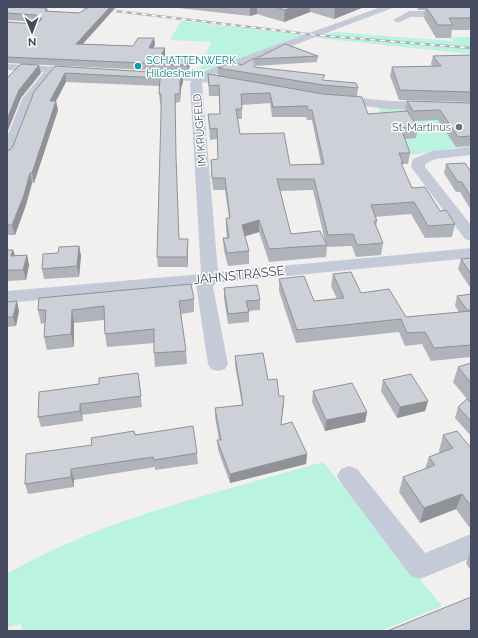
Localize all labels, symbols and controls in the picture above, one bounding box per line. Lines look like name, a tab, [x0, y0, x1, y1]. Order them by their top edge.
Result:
north arrow	[12, 12, 52, 52]
text: N	[28, 35, 36, 48]
place label: SCHATTENWERK Hildesheim	[146, 54, 237, 80]
marker: SCHATTENWERK Hildesheim	[133, 61, 143, 71]
street label: IM KRUGFELD	[191, 93, 209, 167]
place label: St. Martinus	[392, 121, 451, 134]
marker: St. Martinus	[454, 122, 464, 132]
street label: JAHNSTRASSE	[193, 263, 285, 287]

